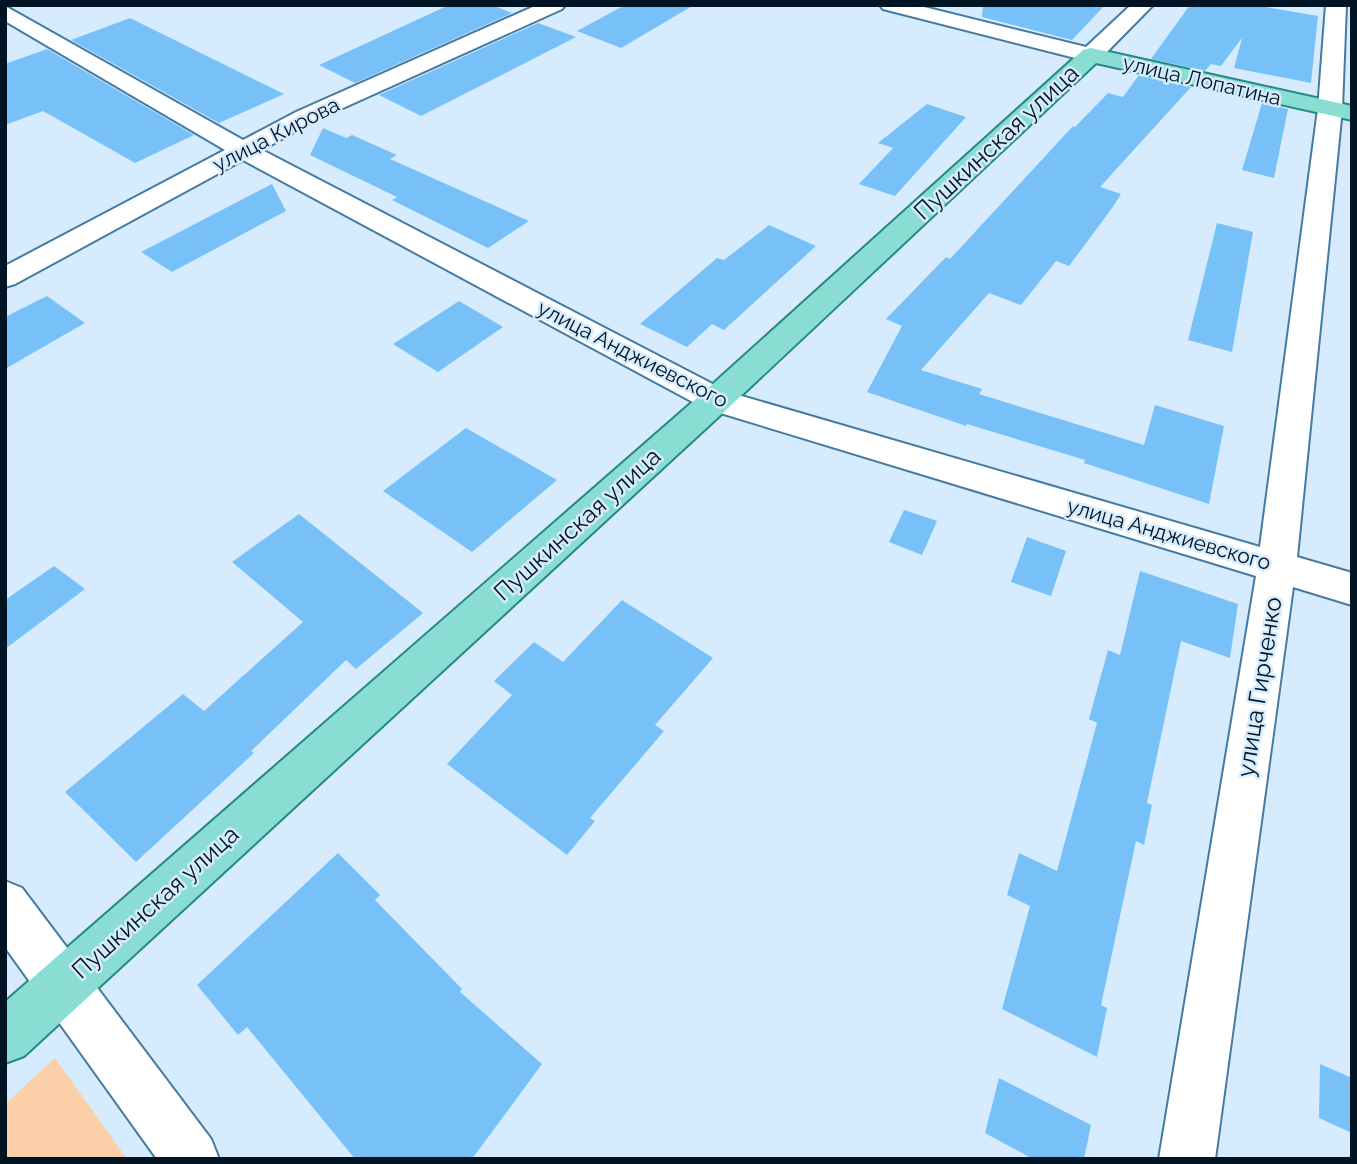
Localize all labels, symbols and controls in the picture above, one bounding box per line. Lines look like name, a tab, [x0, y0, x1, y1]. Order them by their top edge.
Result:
street label: улица Лопатина	[1120, 50, 1284, 110]
street label: Пушкинская улица	[908, 58, 1084, 226]
street label: улица Кирова	[209, 91, 343, 177]
street label: улица Анджиевского	[533, 295, 733, 413]
street label: Пушкинская улица	[488, 441, 666, 607]
street label: улица Анджиевского	[1064, 493, 1274, 575]
street label: улица Гирченко	[1230, 595, 1288, 779]
street label: Пушкинская улица	[66, 819, 244, 985]

